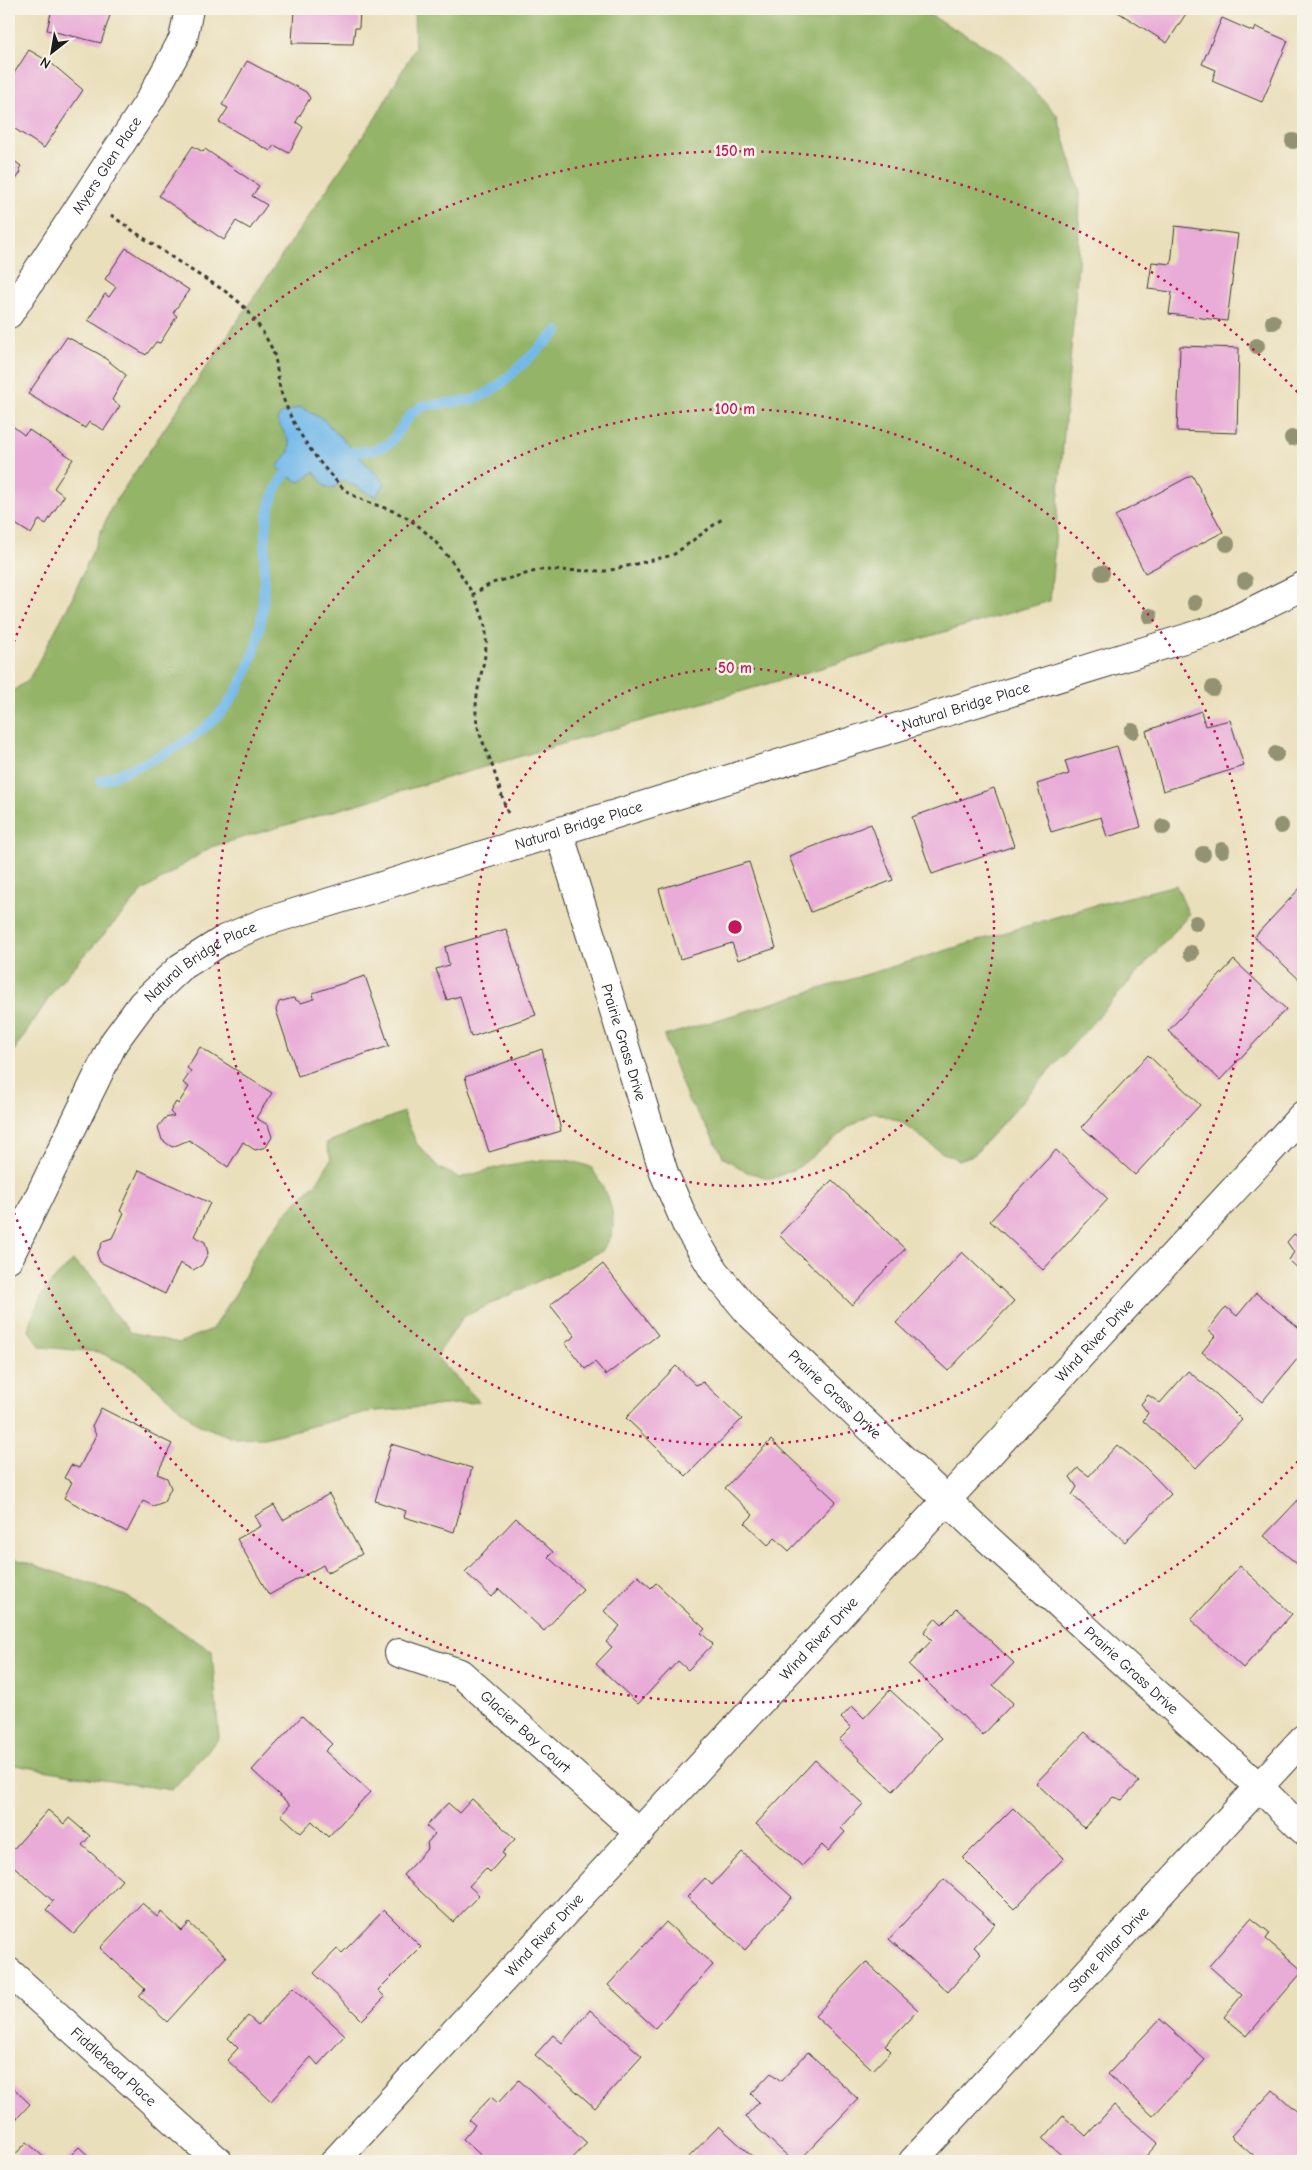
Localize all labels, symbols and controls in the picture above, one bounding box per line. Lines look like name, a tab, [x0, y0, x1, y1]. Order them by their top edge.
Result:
north arrow	[28, 28, 78, 78]
text: N	[37, 53, 54, 72]
street label: Myers Glen Place	[68, 113, 146, 217]
text: 150 m	[715, 142, 755, 160]
text: 100 m	[715, 400, 755, 418]
text: 50 m	[718, 659, 752, 677]
street label: Natural Bridge Place	[900, 678, 1032, 734]
street label: Natural Bridge Place	[513, 797, 645, 853]
street label: Natural Bridge Place	[140, 918, 259, 1006]
centre of rings	[726, 918, 744, 936]
street label: Prairie Grass Drive	[597, 982, 650, 1103]
street label: Wind River Drive	[1051, 1295, 1138, 1386]
street label: Prairie Grass Drive	[785, 1346, 885, 1443]
street label: Wind River Drive	[776, 1593, 862, 1684]
street label: Prairie Grass Drive	[1081, 1623, 1183, 1718]
street label: Glacier Bay Court	[477, 1687, 575, 1777]
street label: Wind River Drive	[501, 1889, 587, 1980]
street label: Stone Pillar Drive	[1064, 1903, 1153, 1996]
street label: Fiddlehead Place	[67, 2023, 160, 2110]

